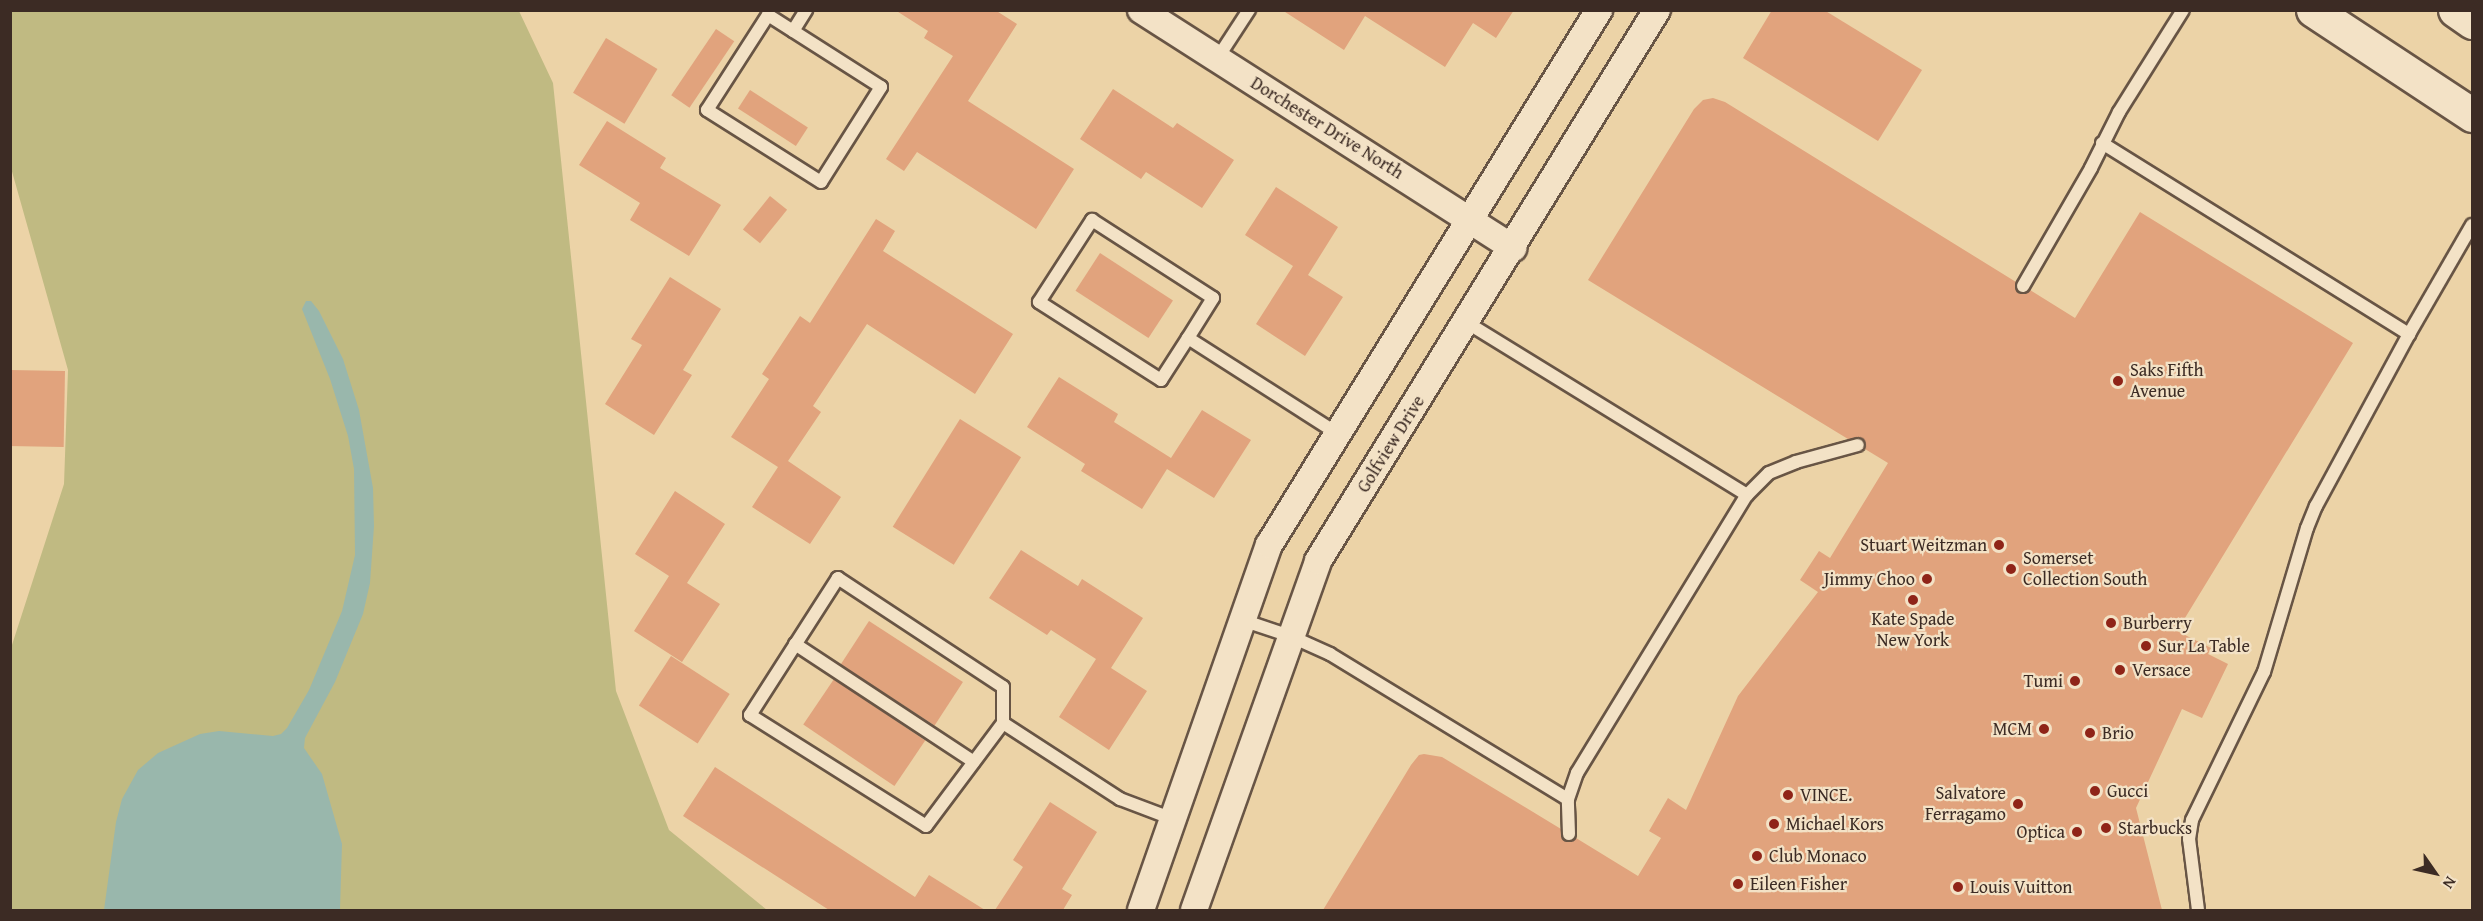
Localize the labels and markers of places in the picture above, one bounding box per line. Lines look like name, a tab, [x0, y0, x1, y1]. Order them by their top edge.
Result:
place label: Saks Fifth Avenue	[2130, 360, 2204, 403]
marker: Saks Fifth Avenue	[2111, 374, 2125, 388]
place label: Stuart Weitzman	[1860, 534, 1987, 556]
marker: Stuart Weitzman	[1992, 538, 2006, 552]
place label: Somerset Collection South	[2023, 548, 2147, 590]
marker: Somerset Collection South	[2004, 562, 2018, 576]
place label: Jimmy Choo	[1824, 568, 1915, 590]
marker: Jimmy Choo	[1920, 572, 1934, 586]
marker: Kate Spade New York	[1906, 593, 1920, 607]
place label: Kate Spade New York	[1872, 609, 1954, 652]
place label: Burberry	[2123, 612, 2192, 634]
marker: Burberry	[2104, 616, 2118, 630]
place label: Sur La Table	[2158, 635, 2250, 657]
marker: Sur La Table	[2139, 639, 2153, 653]
place label: Versace	[2132, 659, 2191, 681]
marker: Versace	[2113, 663, 2127, 677]
place label: Tumi	[2023, 670, 2063, 692]
marker: Tumi	[2068, 674, 2082, 688]
place label: MCM	[1993, 718, 2032, 740]
marker: MCM	[2037, 722, 2051, 736]
place label: Brio	[2102, 722, 2134, 744]
marker: Brio	[2083, 726, 2097, 740]
place label: Gucci	[2107, 780, 2148, 802]
place label: Salvatore Ferragamo	[1925, 783, 2006, 826]
place label: VINCE.	[1800, 784, 1852, 806]
marker: Gucci	[2088, 784, 2102, 798]
marker: VINCE.	[1781, 788, 1795, 802]
marker: Salvatore Ferragamo	[2011, 797, 2025, 811]
place label: Michael Kors	[1786, 813, 1884, 835]
marker: Michael Kors	[1767, 817, 1781, 831]
place label: Starbucks	[2118, 817, 2192, 839]
place label: Optica	[2016, 821, 2065, 843]
marker: Starbucks	[2099, 821, 2113, 835]
marker: Optica	[2070, 825, 2084, 839]
place label: Club Monaco	[1769, 845, 1867, 867]
marker: Club Monaco	[1750, 849, 1764, 863]
place label: Eileen Fisher	[1750, 873, 1847, 895]
place label: Louis Vuitton	[1970, 876, 2072, 898]
marker: Eileen Fisher	[1731, 877, 1745, 891]
marker: Louis Vuitton	[1951, 880, 1965, 894]

